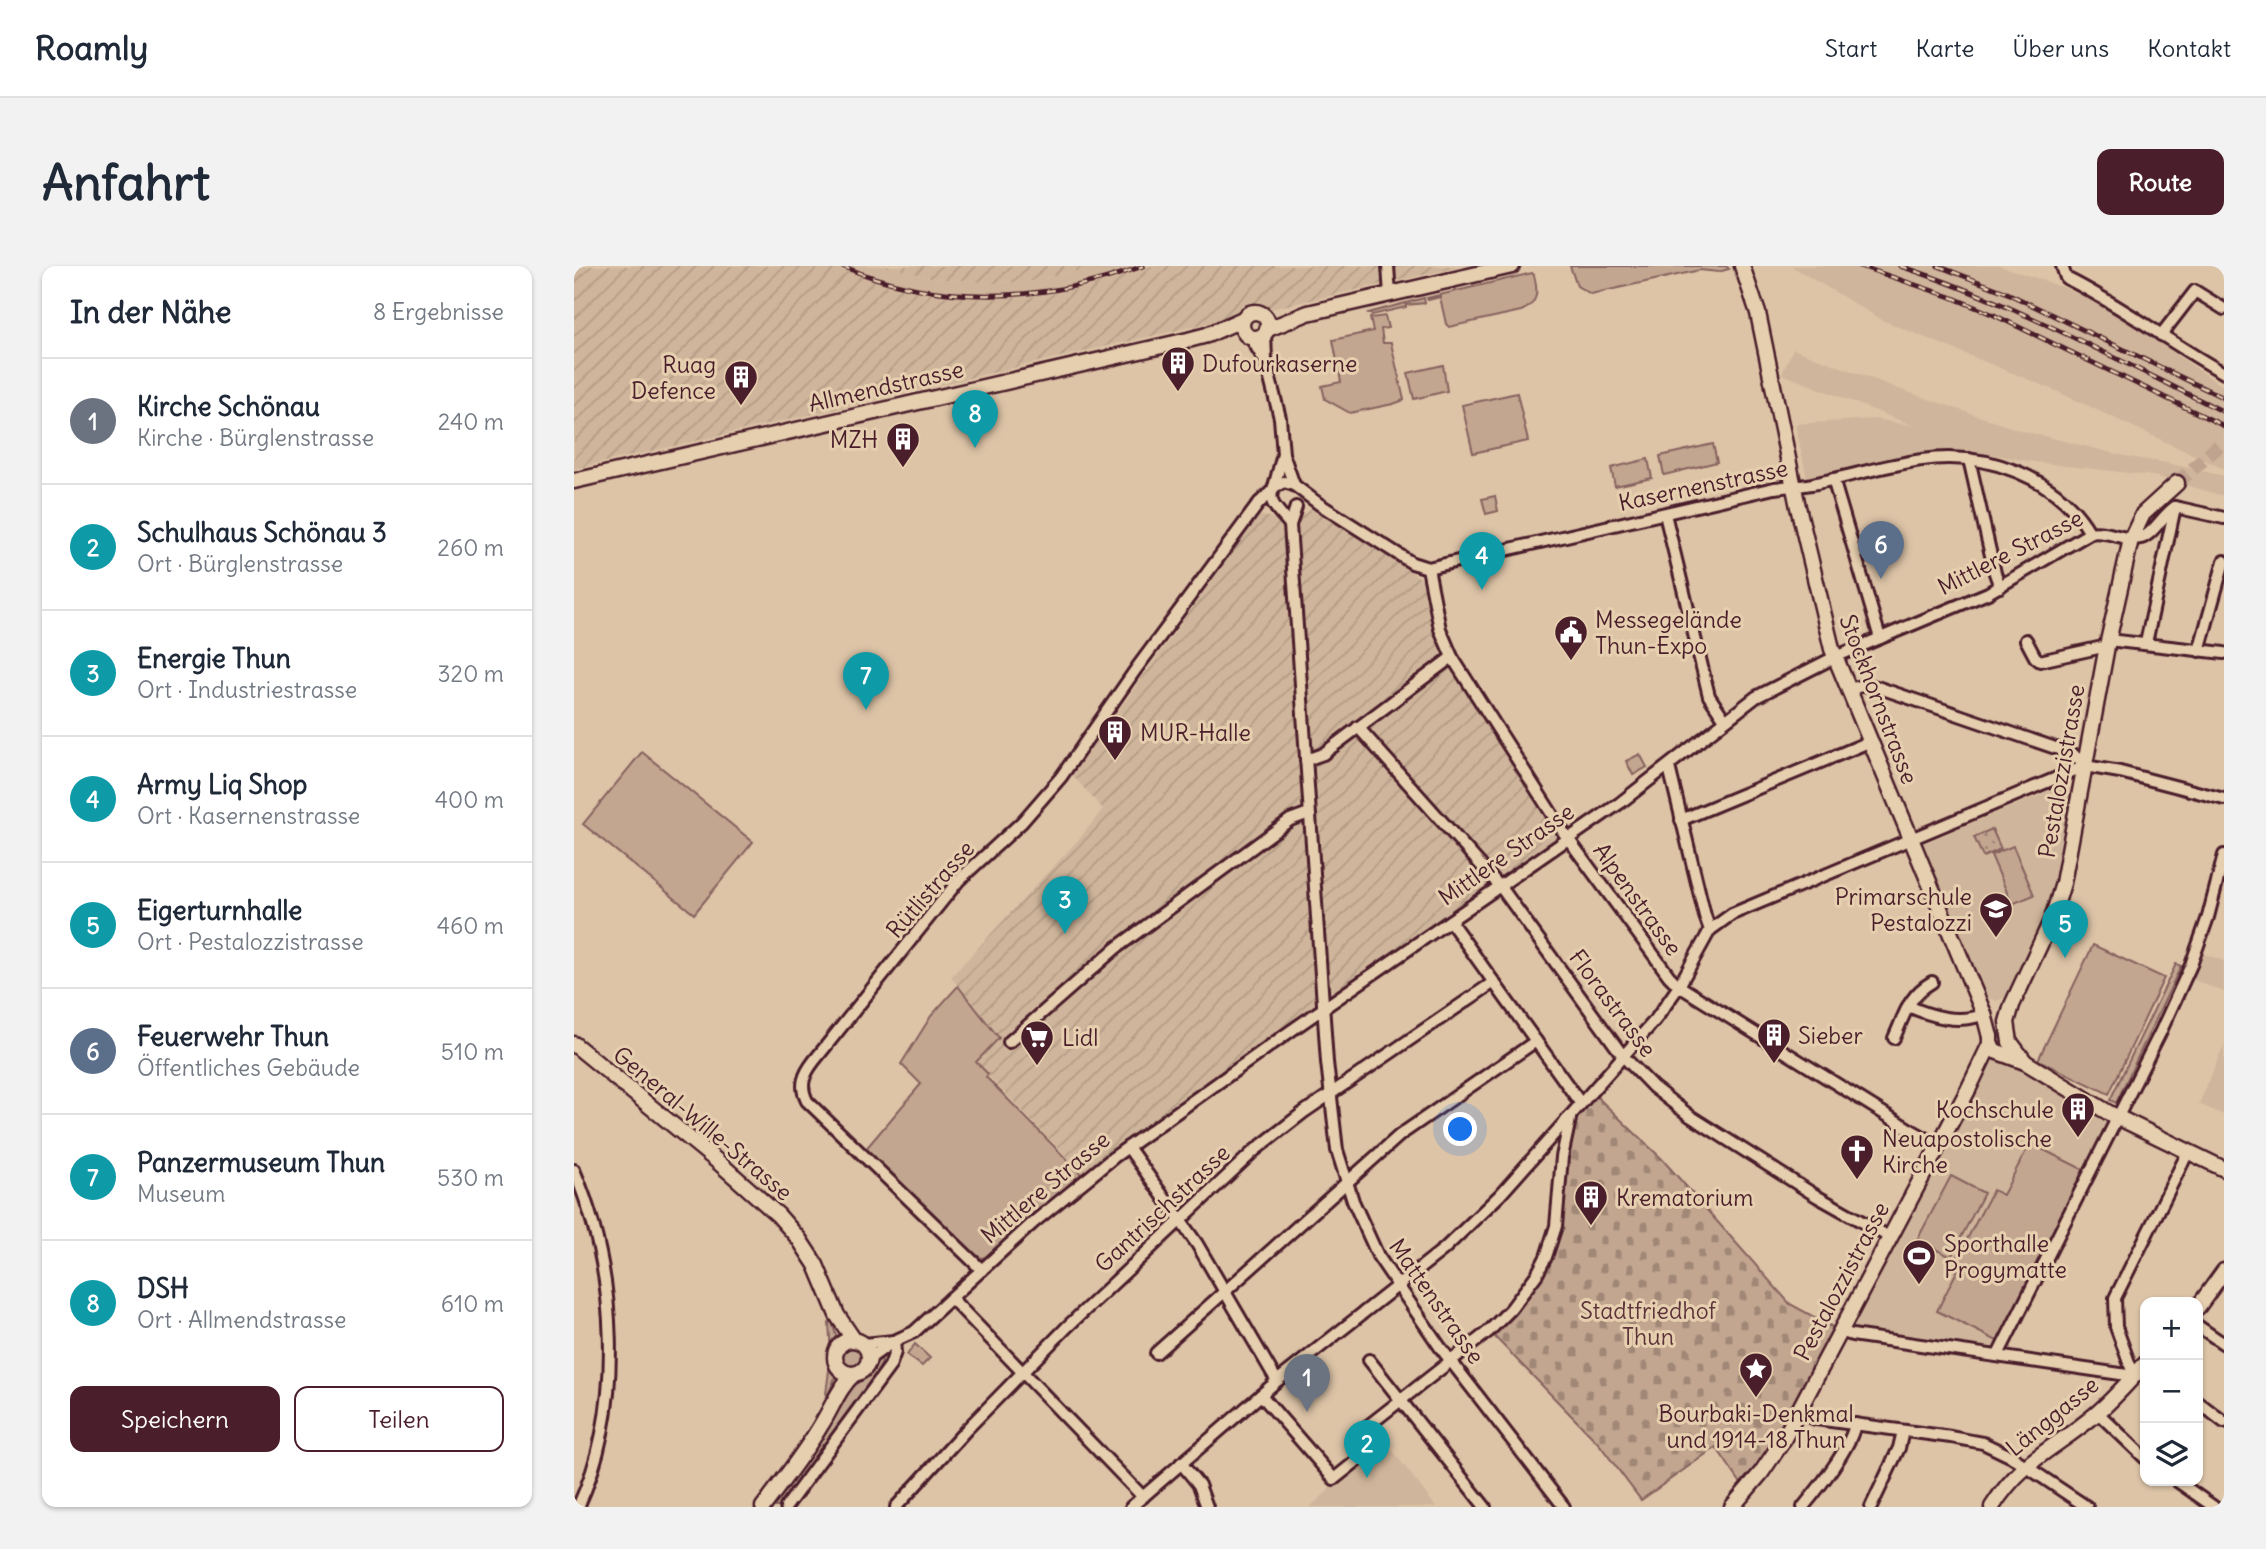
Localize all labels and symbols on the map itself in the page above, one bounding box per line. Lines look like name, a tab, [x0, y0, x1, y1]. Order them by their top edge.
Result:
building icon: Dufourkaserne	[1159, 344, 1197, 393]
place label: Dufourkaserne	[1202, 349, 1357, 378]
place label: Ruag Defence	[631, 350, 716, 405]
street label: Allmendstrasse	[806, 354, 966, 418]
building icon: Ruag Defence	[722, 358, 760, 407]
pin: 8	[952, 390, 998, 448]
building icon: MZH	[884, 420, 922, 469]
place label: MZH	[830, 425, 878, 454]
street label: Kasernenstrasse	[1616, 453, 1790, 517]
street label: Mittlere Strasse	[1933, 503, 2087, 601]
pin: 6	[1858, 521, 1904, 579]
pin: 4	[1459, 532, 1505, 590]
place label: Messegelände Thun-Expo	[1595, 605, 1742, 660]
street label: Stockhornstrasse	[1833, 610, 1925, 788]
public building icon: Messegelände Thun-Expo	[1552, 613, 1590, 662]
pin: 7	[843, 652, 889, 710]
street label: Pestalozzistrasse	[2031, 682, 2091, 860]
building icon: MUR-Halle	[1096, 713, 1134, 762]
place label: MUR-Halle	[1140, 718, 1251, 747]
street label: Mittlere Strasse	[1433, 797, 1579, 911]
street label: Rütlistrasse	[880, 834, 980, 944]
street label: Alpenstrasse	[1587, 837, 1689, 961]
pin: 3	[1042, 876, 1088, 934]
place label: Primarschule Pestalozzi	[1835, 882, 1972, 937]
school or university icon: Primarschule Pestalozzi	[1977, 890, 2015, 939]
pin: 5	[2042, 900, 2088, 958]
street label: Florastrasse	[1563, 943, 1663, 1063]
building icon: Sieber	[1755, 1016, 1793, 1065]
supermarket icon: Lidl	[1018, 1018, 1056, 1067]
place label: Sieber	[1798, 1021, 1863, 1050]
place label: Lidl	[1062, 1023, 1098, 1052]
street label: General-Wille-Strasse	[607, 1040, 799, 1206]
building icon: Kochschule	[2059, 1090, 2097, 1139]
place label: Kochschule	[1936, 1095, 2054, 1124]
your location	[1443, 1112, 1477, 1146]
place label: Neuapostolische Kirche	[1882, 1124, 2052, 1179]
street label: Mittlere Strasse	[975, 1125, 1115, 1249]
church icon: Neuapostolische Kirche	[1838, 1132, 1876, 1181]
street label: Gantrischstrasse	[1088, 1138, 1236, 1278]
building icon: Krematorium	[1572, 1178, 1610, 1227]
place label: Krematorium	[1616, 1183, 1753, 1212]
street label: Pestalozzistrasse	[1787, 1197, 1895, 1365]
place label: Sporthalle Progymatte	[1944, 1229, 2067, 1284]
street label: Mattenstrasse	[1383, 1233, 1491, 1369]
sports icon: Sporthalle Progymatte	[1900, 1237, 1938, 1286]
park label: Stadtfriedhof Thun	[1580, 1296, 1716, 1351]
place icon: Bourbaki-Denkmal und 1914-18 Thun	[1737, 1350, 1775, 1399]
pin: 1	[1284, 1354, 1330, 1412]
street label: Länggasse	[2000, 1370, 2104, 1462]
place label: Bourbaki-Denkmal und 1914-18 Thun	[1658, 1399, 1854, 1454]
pin: 2	[1344, 1420, 1390, 1478]

